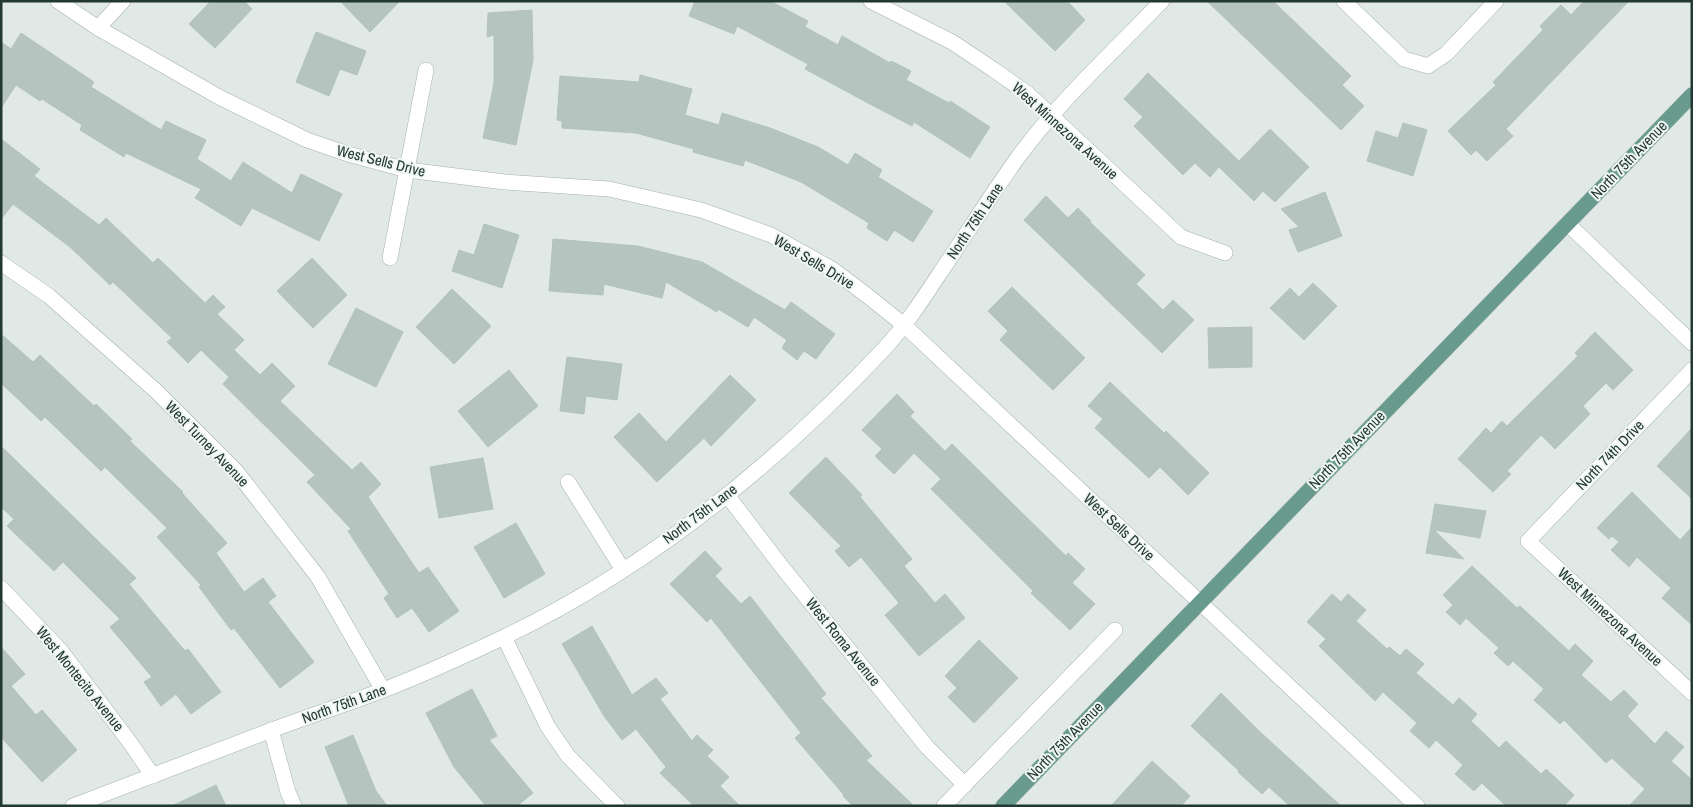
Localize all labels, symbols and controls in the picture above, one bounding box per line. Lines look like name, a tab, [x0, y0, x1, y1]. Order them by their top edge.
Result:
street label: West Minnezona Avenue	[1008, 77, 1123, 184]
street label: North 75th Avenue	[1586, 116, 1672, 204]
street label: West Sells Drive	[335, 139, 428, 182]
street label: North 75th Lane	[941, 178, 1008, 263]
street label: West Sells Drive	[770, 229, 859, 294]
street label: West Turney Avenue	[161, 396, 254, 492]
street label: North 75th Avenue	[1304, 406, 1390, 494]
street label: North 74th Drive	[1571, 415, 1649, 494]
street label: North 75th Lane	[658, 479, 741, 549]
street label: West Sells Drive	[1079, 488, 1160, 565]
street label: West Minnezona Avenue	[1553, 562, 1667, 671]
street label: West Roma Avenue	[801, 593, 886, 690]
street label: West Montecito Avenue	[31, 622, 129, 736]
street label: North 75th Lane	[299, 679, 389, 728]
street label: North 75th Avenue	[1022, 697, 1108, 785]

